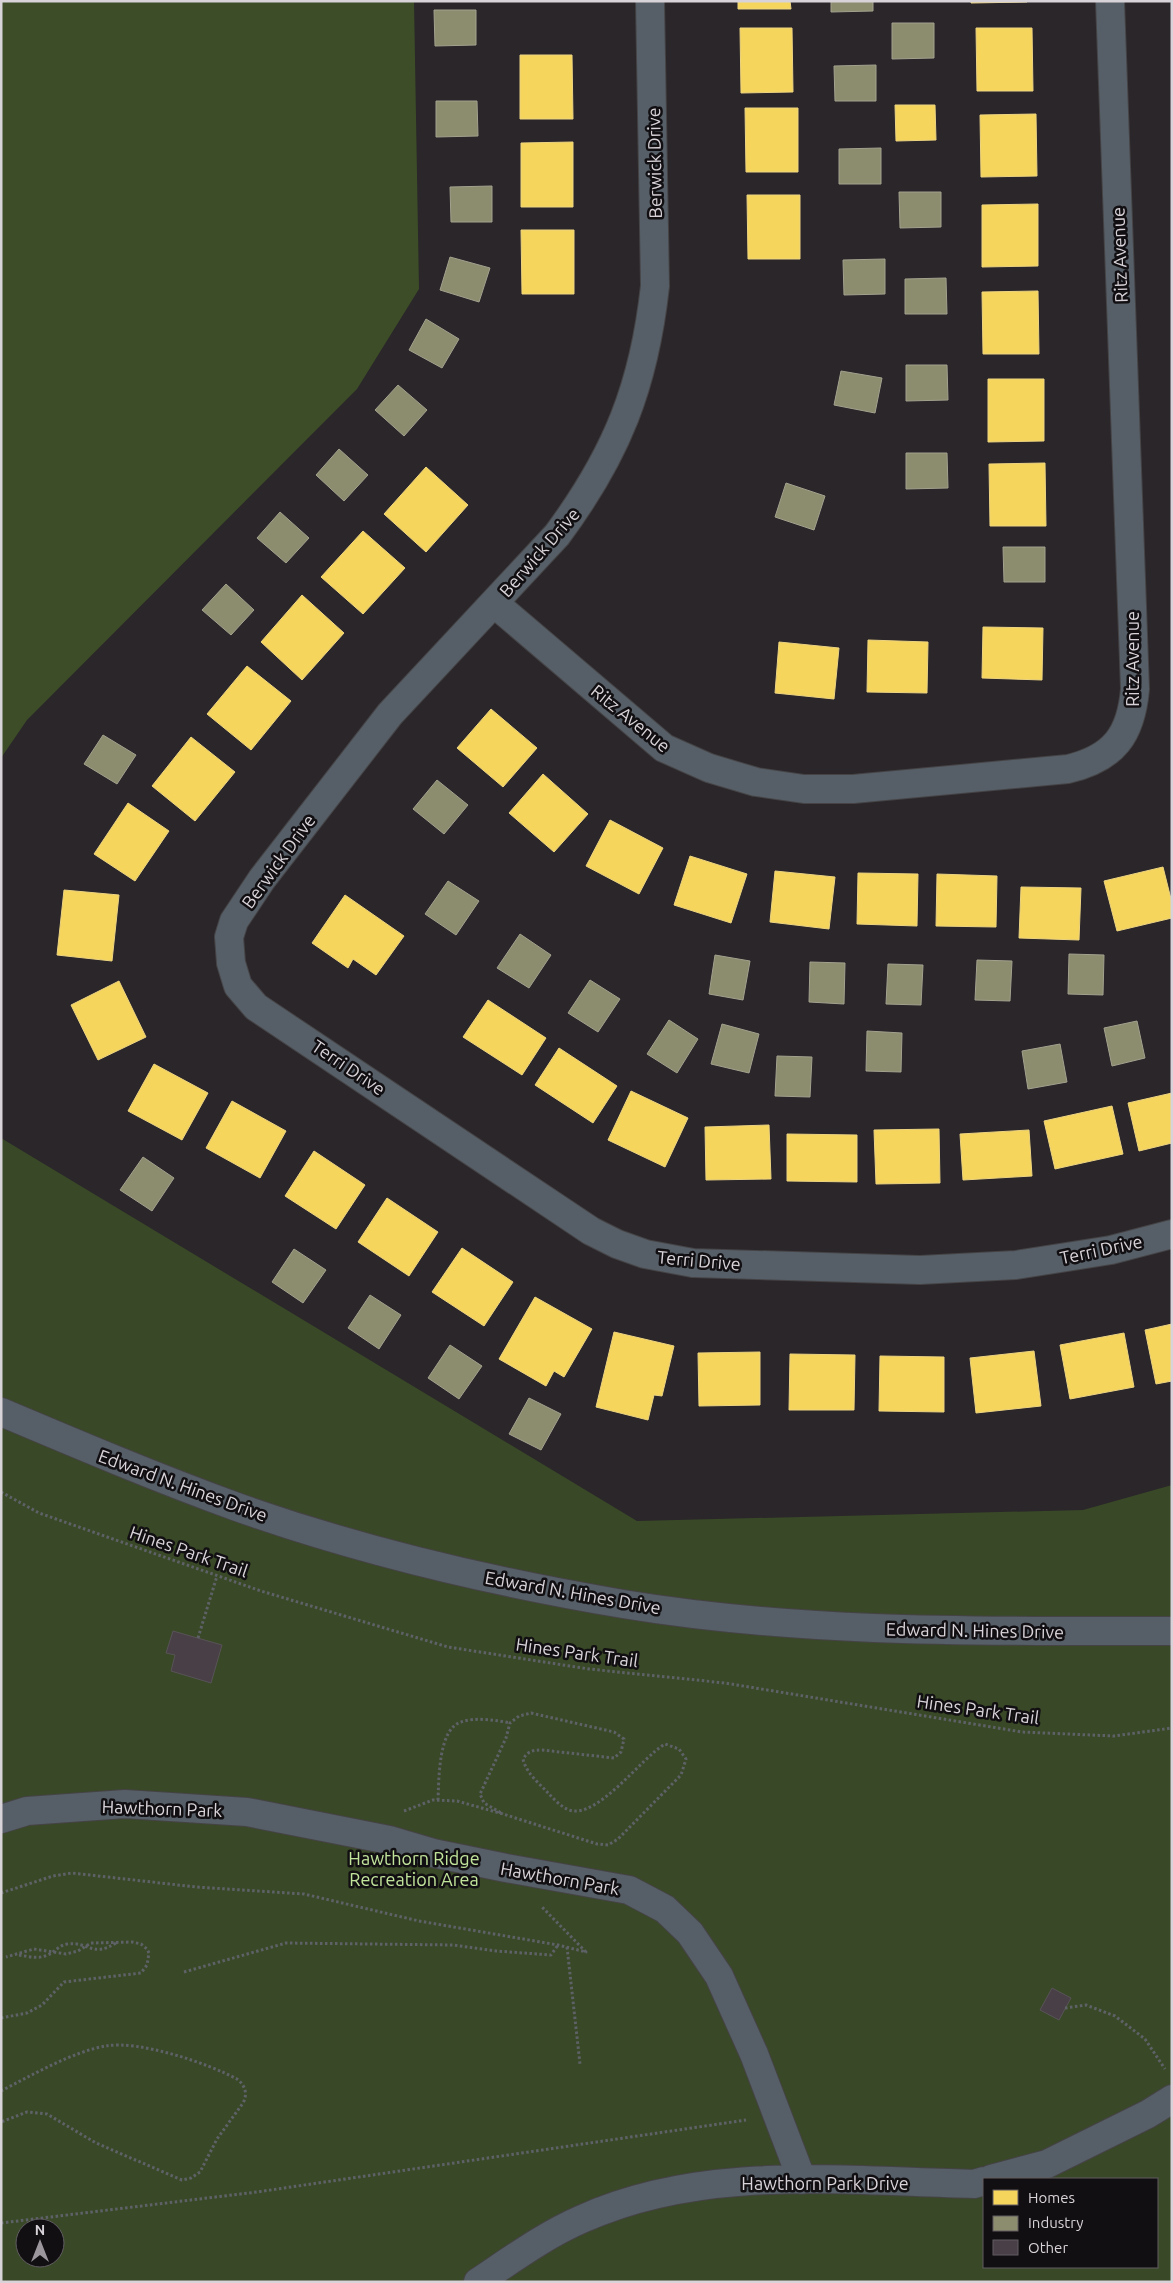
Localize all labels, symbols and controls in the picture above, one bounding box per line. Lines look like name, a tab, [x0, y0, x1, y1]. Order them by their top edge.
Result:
street label: Berwick Drive	[643, 107, 665, 219]
street label: Ritz Avenue	[1107, 207, 1131, 303]
street label: Berwick Drive	[495, 504, 583, 600]
street label: Ritz Avenue	[1122, 611, 1142, 707]
street label: Ritz Avenue	[588, 680, 674, 756]
street label: Berwick Drive	[237, 810, 319, 912]
street label: Terri Drive	[309, 1035, 389, 1099]
street label: Terri Drive	[1058, 1231, 1144, 1267]
street label: Terri Drive	[656, 1246, 742, 1274]
street label: Edward N. Hines Drive	[96, 1445, 270, 1525]
street label: Hines Park Trail	[127, 1521, 251, 1581]
street label: Edward N. Hines Drive	[484, 1567, 662, 1617]
street label: Edward N. Hines Drive	[886, 1618, 1064, 1642]
street label: Hines Park Trail	[514, 1634, 640, 1671]
street label: Hines Park Trail	[915, 1691, 1041, 1728]
street label: Hawthorn Park	[101, 1796, 223, 1820]
park label: Hawthorn Ridge Recreation Area	[348, 1848, 480, 1889]
street label: Hawthorn Park	[499, 1858, 621, 1898]
street label: Hawthorn Park Drive	[741, 2173, 909, 2193]
legend	[983, 2178, 1158, 2268]
text: Homes	[1028, 2189, 1075, 2206]
text: Industry	[1028, 2214, 1083, 2231]
north arrow	[15, 2218, 65, 2268]
text: N	[35, 2222, 45, 2238]
text: Other	[1028, 2239, 1068, 2256]

